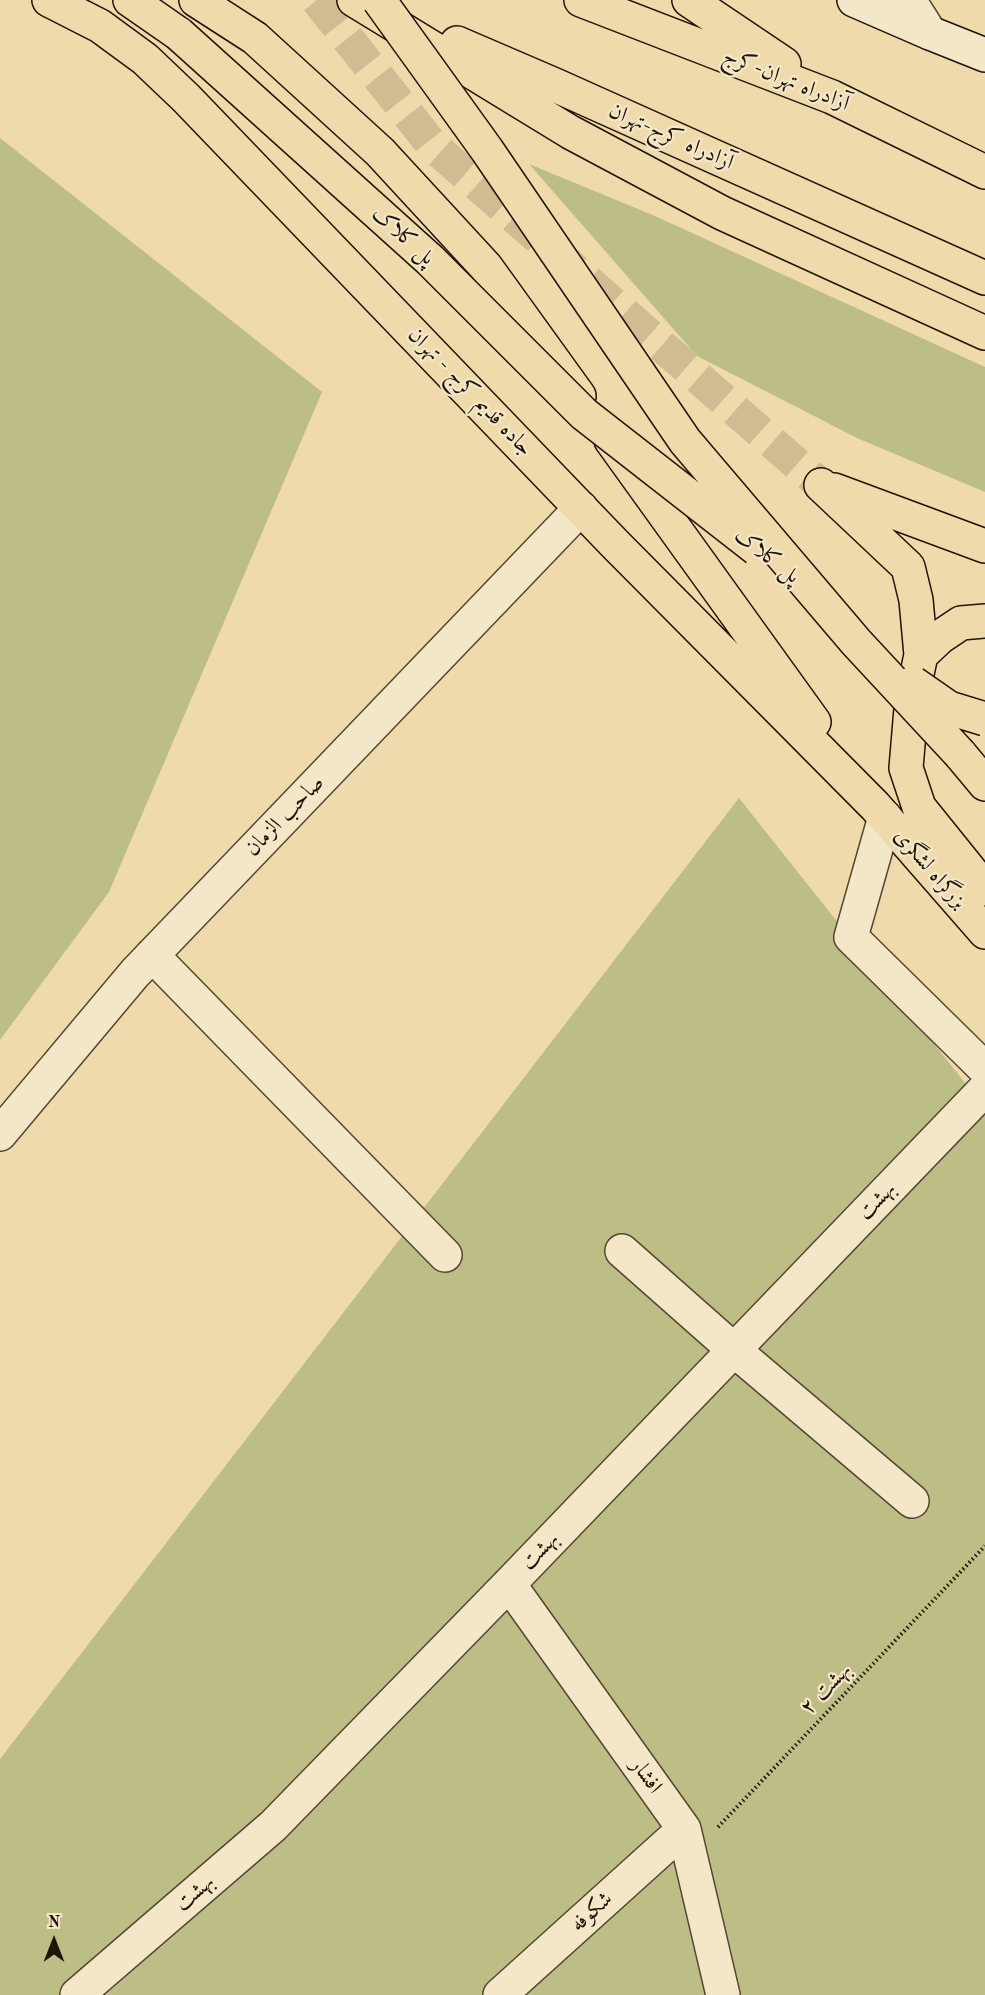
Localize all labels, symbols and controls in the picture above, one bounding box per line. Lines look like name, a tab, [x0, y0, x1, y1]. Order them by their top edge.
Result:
street label: آزادراه تهران-کرج	[719, 43, 853, 117]
street label: آزادراه کرج-تهران	[604, 98, 738, 176]
street label: پل کلاک	[366, 201, 440, 271]
street label: جاده قدیم کرج - تهران	[402, 322, 538, 462]
street label: پل کلاک	[729, 522, 805, 590]
street label: صاحب الزمان	[240, 770, 330, 862]
street label: بزرگراه لشگری	[888, 823, 972, 915]
street label: بهشت	[852, 1176, 902, 1226]
street label: بهشت	[515, 1526, 565, 1576]
street label: بهشت ۲	[795, 1657, 857, 1721]
street label: افشار	[624, 1753, 668, 1799]
street label: بهشت	[170, 1869, 220, 1917]
street label: شکوفه	[565, 1886, 619, 1938]
north arrow	[24, 1911, 84, 1971]
text: N	[48, 1915, 60, 1931]

